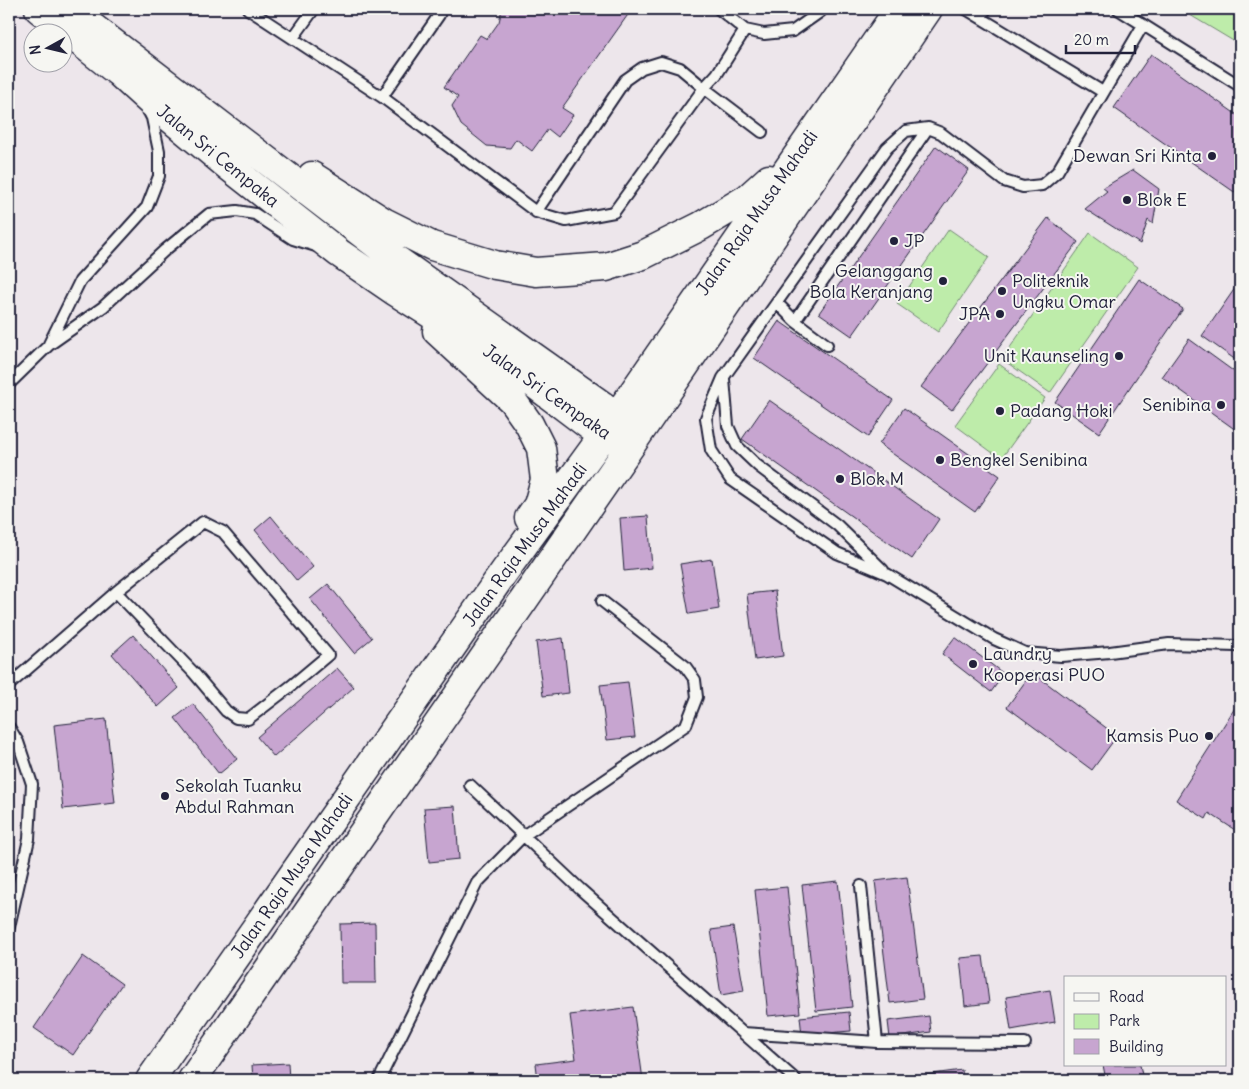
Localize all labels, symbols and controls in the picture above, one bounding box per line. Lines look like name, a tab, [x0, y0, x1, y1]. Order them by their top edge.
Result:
north arrow	[22, 22, 72, 72]
scale bar	[1066, 22, 1135, 54]
text: 20 m	[1074, 30, 1109, 49]
text: N	[26, 44, 45, 56]
street label: Jalan Sri Cempaka	[152, 99, 284, 212]
street label: Jalan Raja Musa Mahadi	[691, 126, 822, 300]
place label: Dewan Sri Kinta	[1073, 144, 1202, 167]
marker: Dewan Sri Kinta	[1206, 150, 1218, 162]
place label: Blok E	[1137, 188, 1187, 211]
marker: Blok E	[1121, 194, 1133, 206]
place label: JP	[904, 229, 924, 252]
marker: JP	[888, 235, 900, 247]
place label: Gelanggang Bola Keranjang	[810, 259, 933, 303]
place label: Politeknik Ungku Omar	[1012, 269, 1117, 313]
marker: Gelanggang Bola Keranjang	[937, 275, 949, 287]
marker: Politeknik Ungku Omar	[996, 285, 1008, 297]
place label: JPA	[959, 302, 990, 325]
marker: JPA	[994, 308, 1006, 320]
street label: Jalan Sri Cempaka	[479, 339, 616, 444]
place label: Unit Kaunseling	[984, 344, 1109, 367]
marker: Unit Kaunseling	[1113, 350, 1125, 362]
place label: Senibina	[1142, 393, 1211, 416]
place label: Padang Hoki	[1010, 399, 1112, 422]
marker: Senibina	[1215, 399, 1227, 411]
marker: Padang Hoki	[994, 405, 1006, 417]
place label: Bengkel Senibina	[950, 448, 1088, 471]
marker: Bengkel Senibina	[934, 454, 946, 466]
street label: Jalan Raja Musa Mahadi	[458, 459, 592, 631]
place label: Blok M	[850, 467, 904, 490]
marker: Blok M	[834, 473, 846, 485]
place label: Laundry Kooperasi PUO	[983, 642, 1105, 686]
marker: Laundry Kooperasi PUO	[967, 658, 979, 670]
place label: Kamsis Puo	[1106, 724, 1199, 747]
marker: Kamsis Puo	[1203, 730, 1215, 742]
place label: Sekolah Tuanku Abdul Rahman	[175, 774, 302, 818]
street label: Jalan Raja Musa Mahadi	[226, 789, 357, 963]
marker: Sekolah Tuanku Abdul Rahman	[159, 790, 171, 802]
legend	[1064, 976, 1226, 1066]
text: Road	[1109, 987, 1144, 1006]
text: Park	[1109, 1011, 1140, 1030]
text: Building	[1109, 1037, 1164, 1056]

